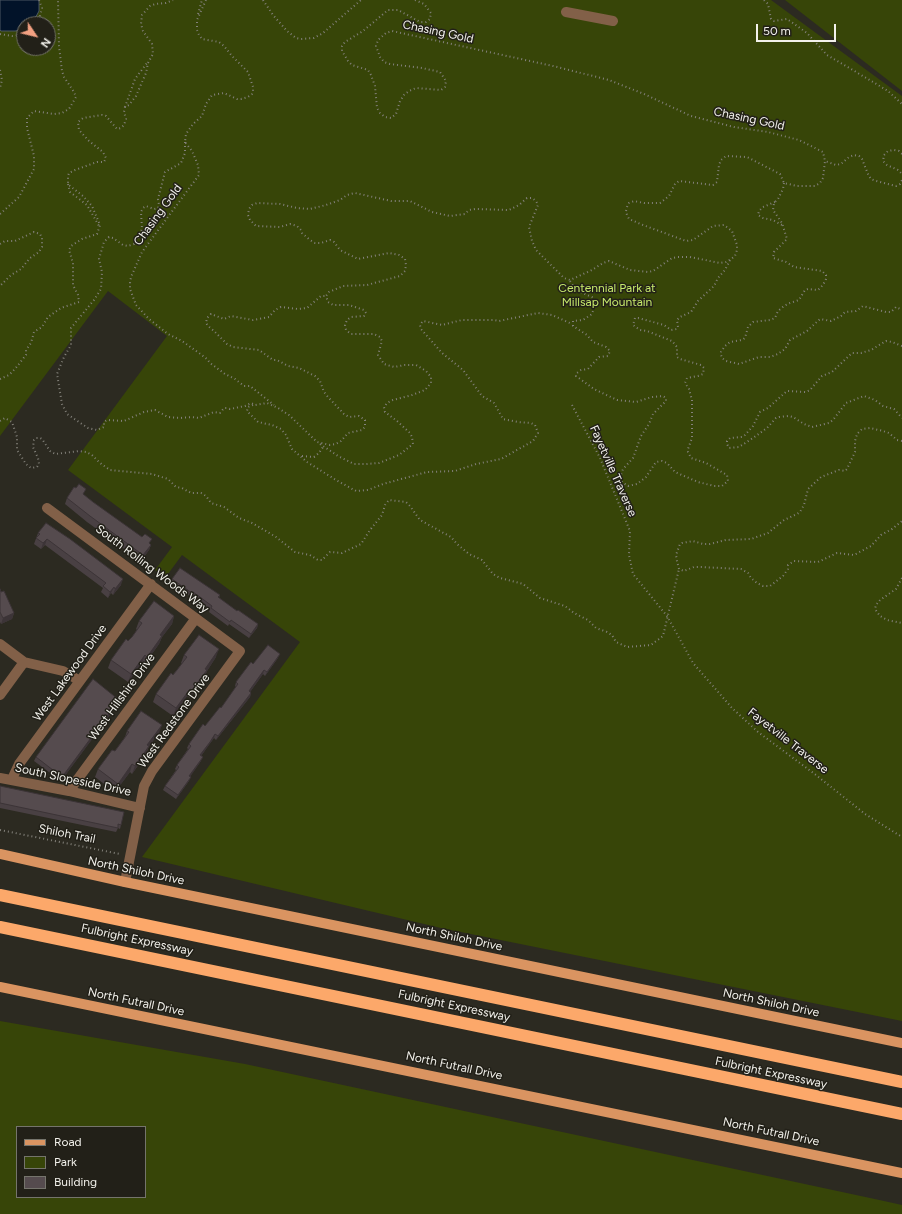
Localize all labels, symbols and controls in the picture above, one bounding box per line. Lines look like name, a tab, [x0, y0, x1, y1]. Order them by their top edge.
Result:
north arrow	[16, 16, 56, 56]
scale bar	[758, 16, 838, 42]
street label: Chasing Gold	[401, 17, 475, 47]
text: 50 m	[763, 24, 791, 38]
text: N	[38, 35, 53, 50]
street label: Chasing Gold	[712, 104, 786, 134]
street label: Chasing Gold	[131, 182, 185, 248]
park label: Centennial Park at Millsap Mountain	[558, 281, 656, 309]
street label: Fayetville Traverse	[586, 423, 640, 519]
street label: South Rolling Woods Way	[92, 522, 212, 616]
street label: West Lakewood Drive	[30, 622, 110, 724]
street label: West Hillshire Drive	[86, 651, 158, 743]
street label: West Redstone Drive	[135, 671, 213, 771]
street label: Fayetville Traverse	[745, 705, 831, 777]
street label: South Slopeside Drive	[14, 761, 132, 799]
street label: Shiloh Trail	[37, 821, 97, 847]
street label: North Shiloh Drive	[86, 854, 186, 888]
street label: North Shiloh Drive	[404, 920, 504, 954]
street label: Fulbright Expressway	[80, 921, 194, 959]
street label: North Futrall Drive	[86, 985, 186, 1019]
street label: North Shiloh Drive	[721, 986, 821, 1020]
street label: Fulbright Expressway	[397, 987, 511, 1025]
street label: North Futrall Drive	[404, 1049, 504, 1083]
street label: Fulbright Expressway	[714, 1054, 828, 1092]
street label: North Futrall Drive	[721, 1115, 821, 1149]
legend	[16, 1126, 146, 1198]
text: Road	[54, 1135, 82, 1149]
text: Park	[54, 1155, 77, 1169]
text: Building	[54, 1175, 97, 1189]

